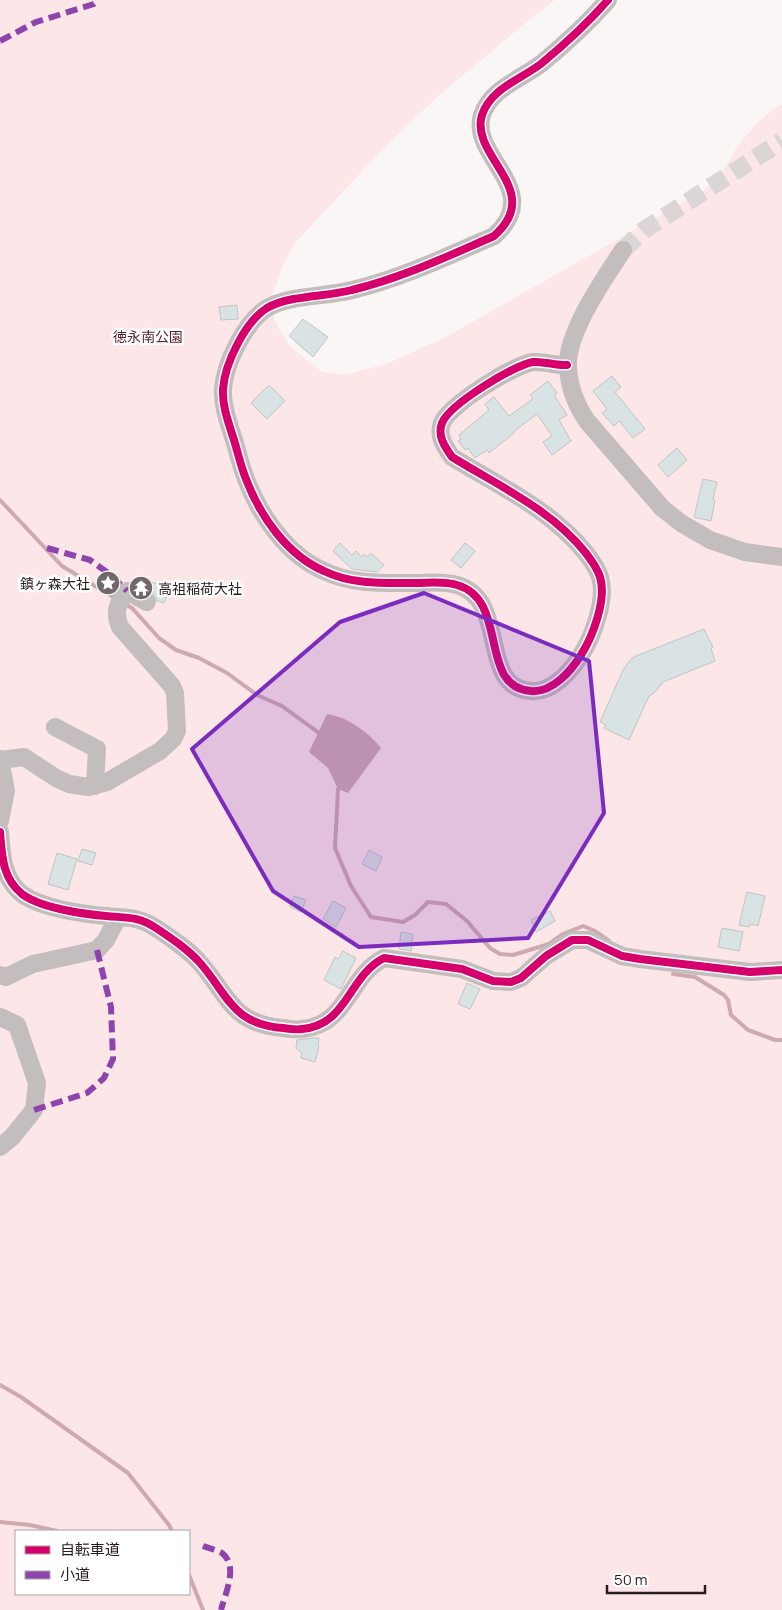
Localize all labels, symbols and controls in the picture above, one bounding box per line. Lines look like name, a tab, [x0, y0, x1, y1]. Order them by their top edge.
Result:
park label: 徳永南公園	[113, 327, 183, 346]
place icon: 鎮ヶ森大社	[95, 570, 121, 596]
place label: 鎮ヶ森大社	[20, 574, 90, 593]
temple icon: 高祖稲荷大社	[128, 575, 154, 601]
place label: 高祖稲荷大社	[158, 579, 242, 598]
legend	[15, 1530, 190, 1595]
text: 自転車道	[60, 1539, 120, 1560]
scale bar	[607, 1562, 704, 1594]
text: 小道	[60, 1564, 90, 1585]
text: 50 m	[614, 1569, 648, 1590]

